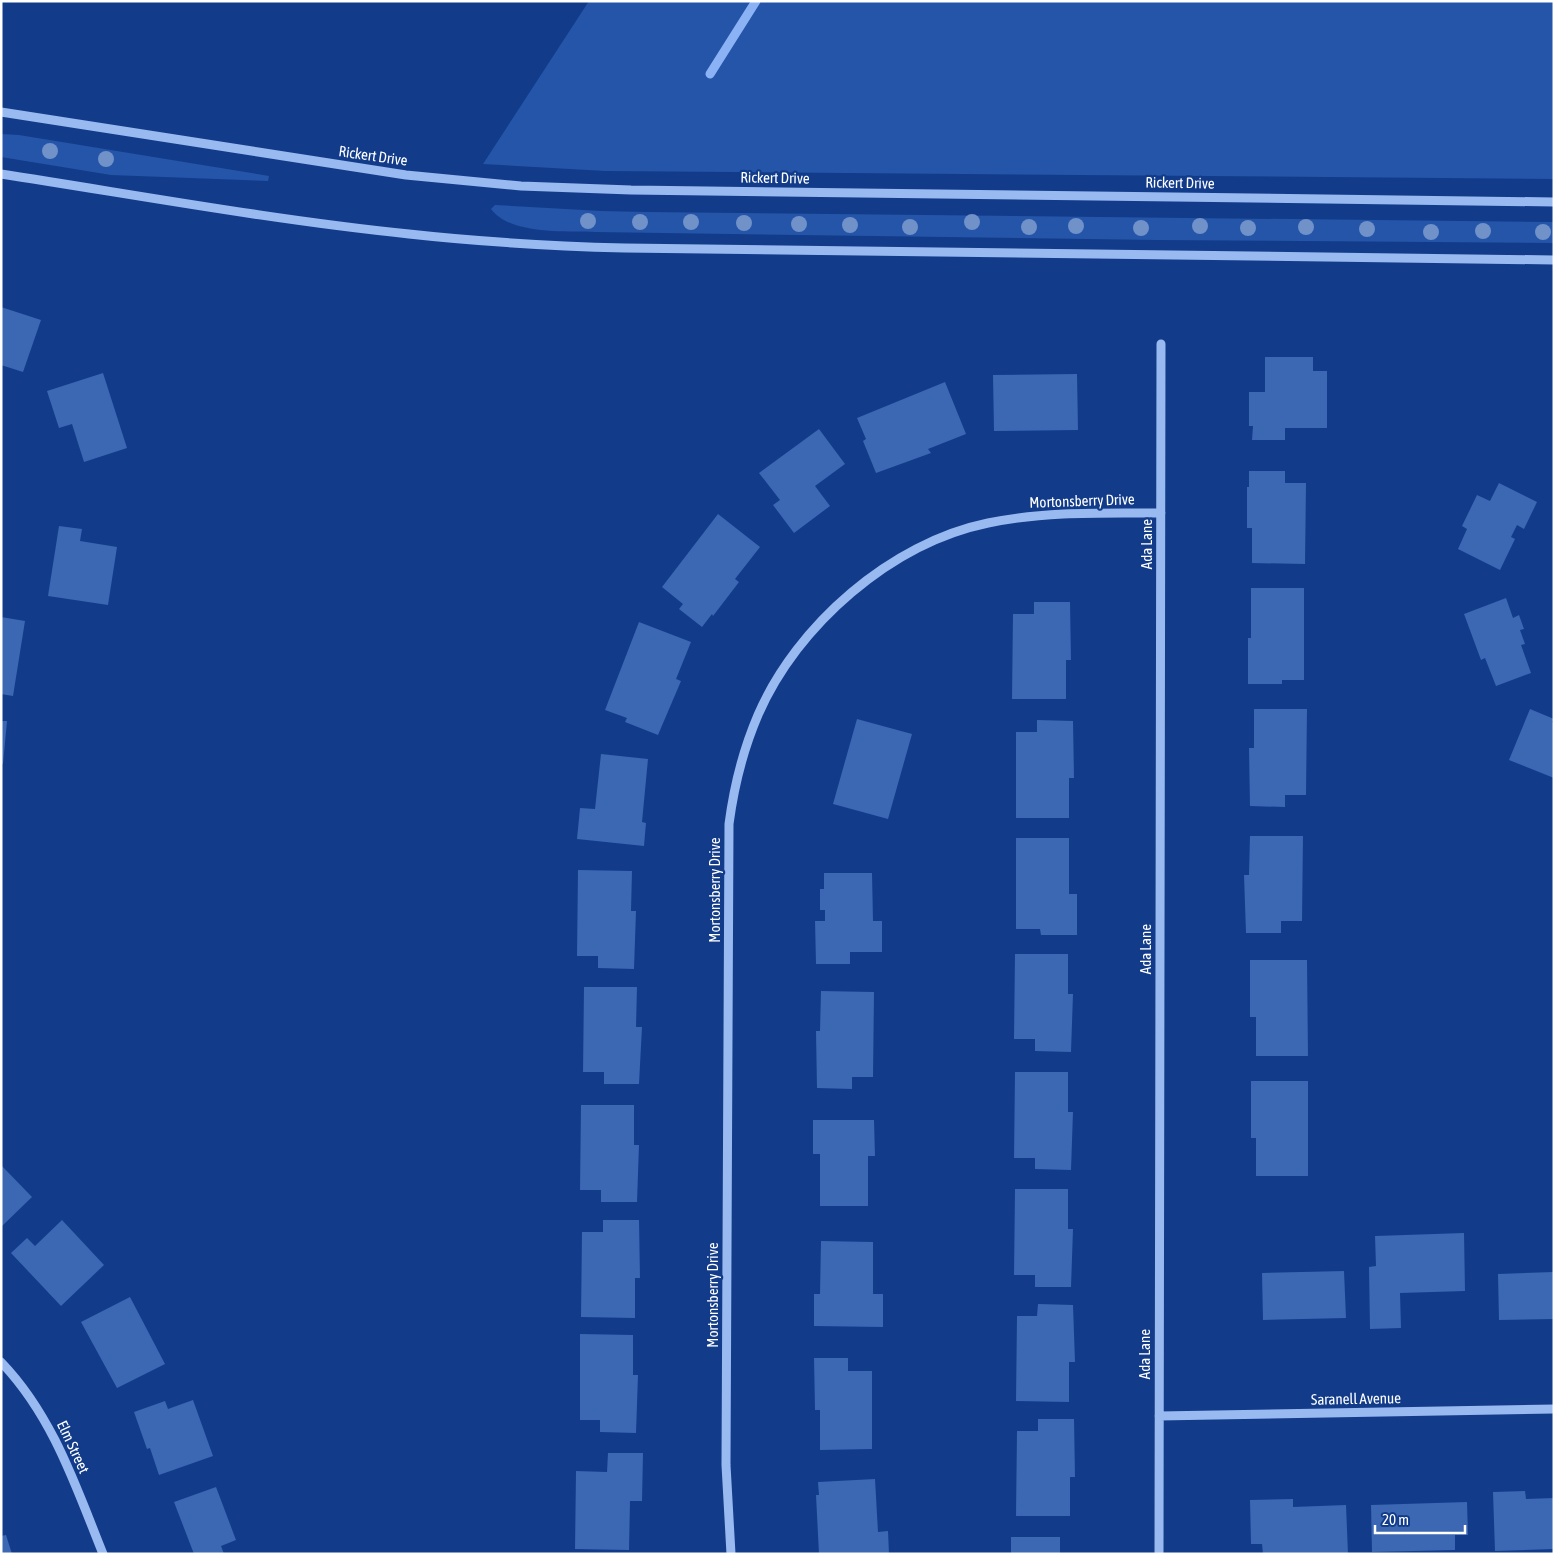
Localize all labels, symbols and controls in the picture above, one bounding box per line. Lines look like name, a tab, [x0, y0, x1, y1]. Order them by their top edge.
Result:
street label: Rickert Drive	[338, 142, 409, 169]
street label: Rickert Drive	[740, 168, 810, 187]
street label: Rickert Drive	[1145, 173, 1215, 192]
street label: Mortonsberry Drive	[1029, 490, 1135, 511]
street label: Ada Lane	[1138, 519, 1155, 569]
street label: Mortonsberry Drive	[706, 837, 723, 943]
street label: Ada Lane	[1137, 924, 1154, 974]
street label: Mortonsberry Drive	[704, 1242, 721, 1348]
street label: Ada Lane	[1136, 1329, 1153, 1379]
street label: Saranell Avenue	[1311, 1389, 1401, 1408]
street label: Elm Street	[54, 1418, 93, 1476]
scale bar	[1375, 1502, 1465, 1534]
text: 20 m	[1382, 1511, 1409, 1528]

